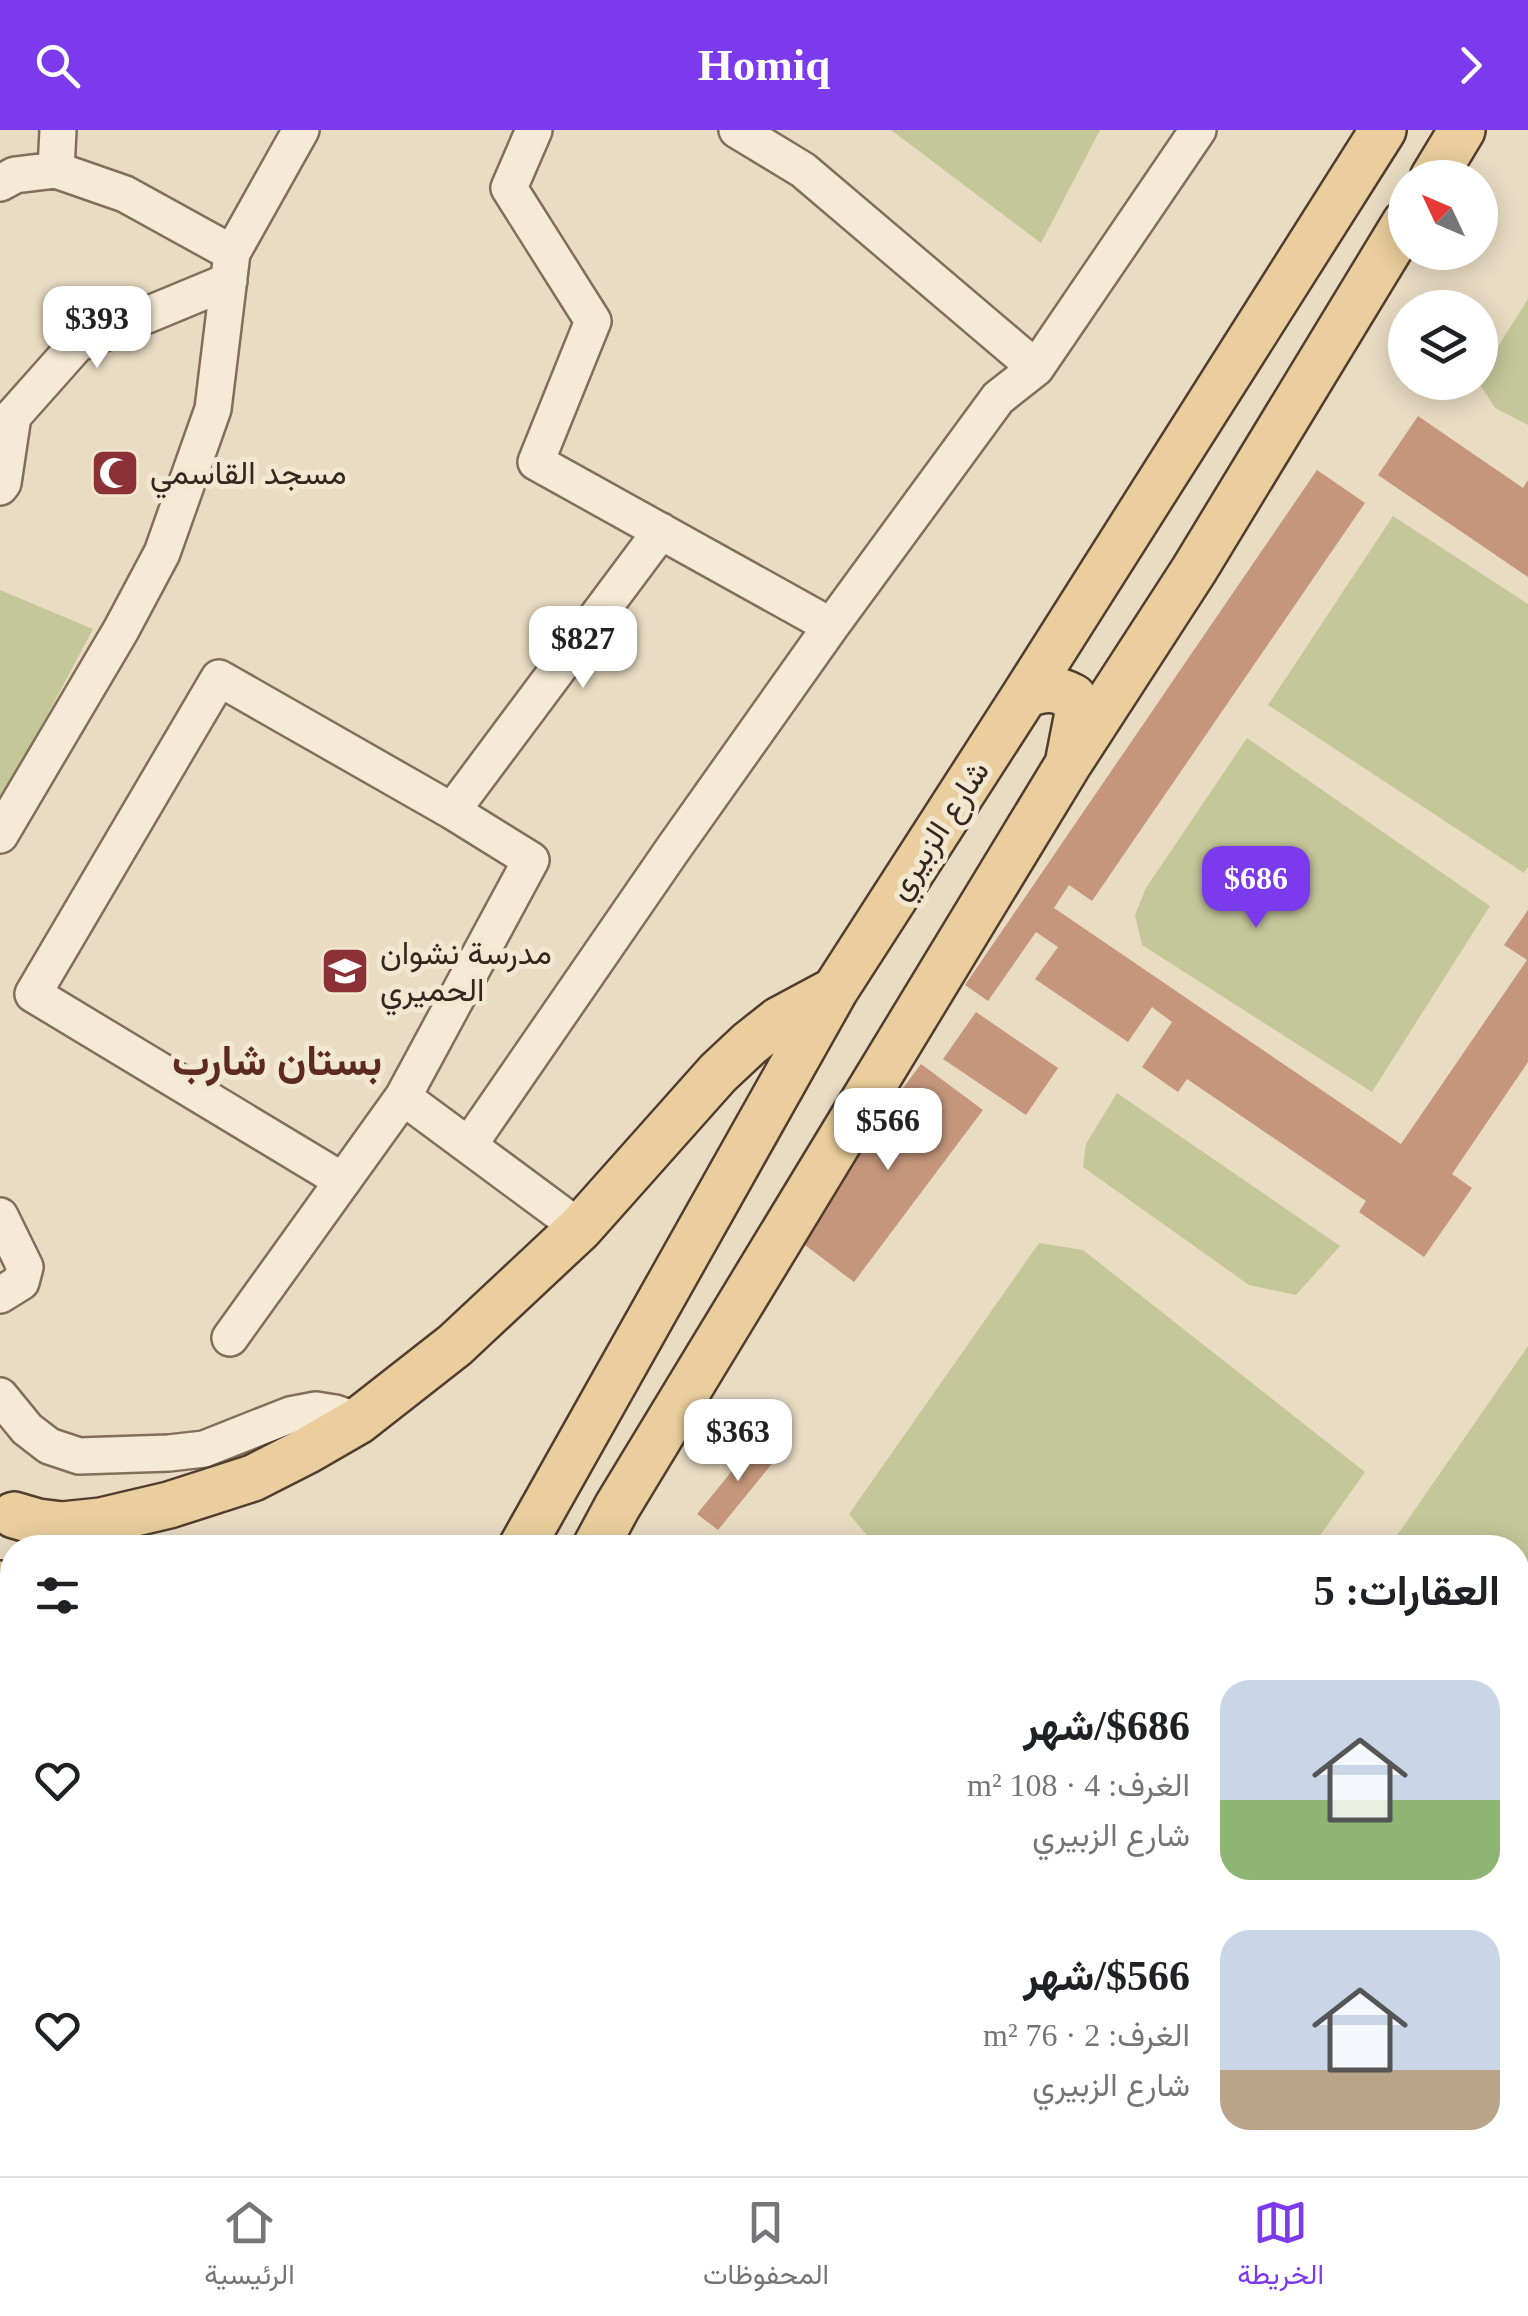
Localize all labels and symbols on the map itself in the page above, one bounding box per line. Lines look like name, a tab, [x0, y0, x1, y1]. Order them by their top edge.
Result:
north arrow	[1388, 160, 1498, 270]
pin: $393	[38, 286, 156, 371]
mosque icon: مسجد القاسمي	[89, 447, 141, 499]
place label: مسجد القاسمي	[150, 455, 347, 499]
pin: $827	[524, 606, 642, 691]
street label: شارع الزبيري	[880, 754, 1003, 910]
pin: $686	[1197, 846, 1315, 931]
place label: مدرسة نشوان الحميري	[380, 935, 552, 1016]
school or university icon: مدرسة نشوان الحميري	[319, 945, 371, 997]
district label: بستان شارب	[172, 1038, 382, 1087]
pin: $566	[829, 1088, 947, 1173]
pin: $363	[679, 1399, 797, 1484]

